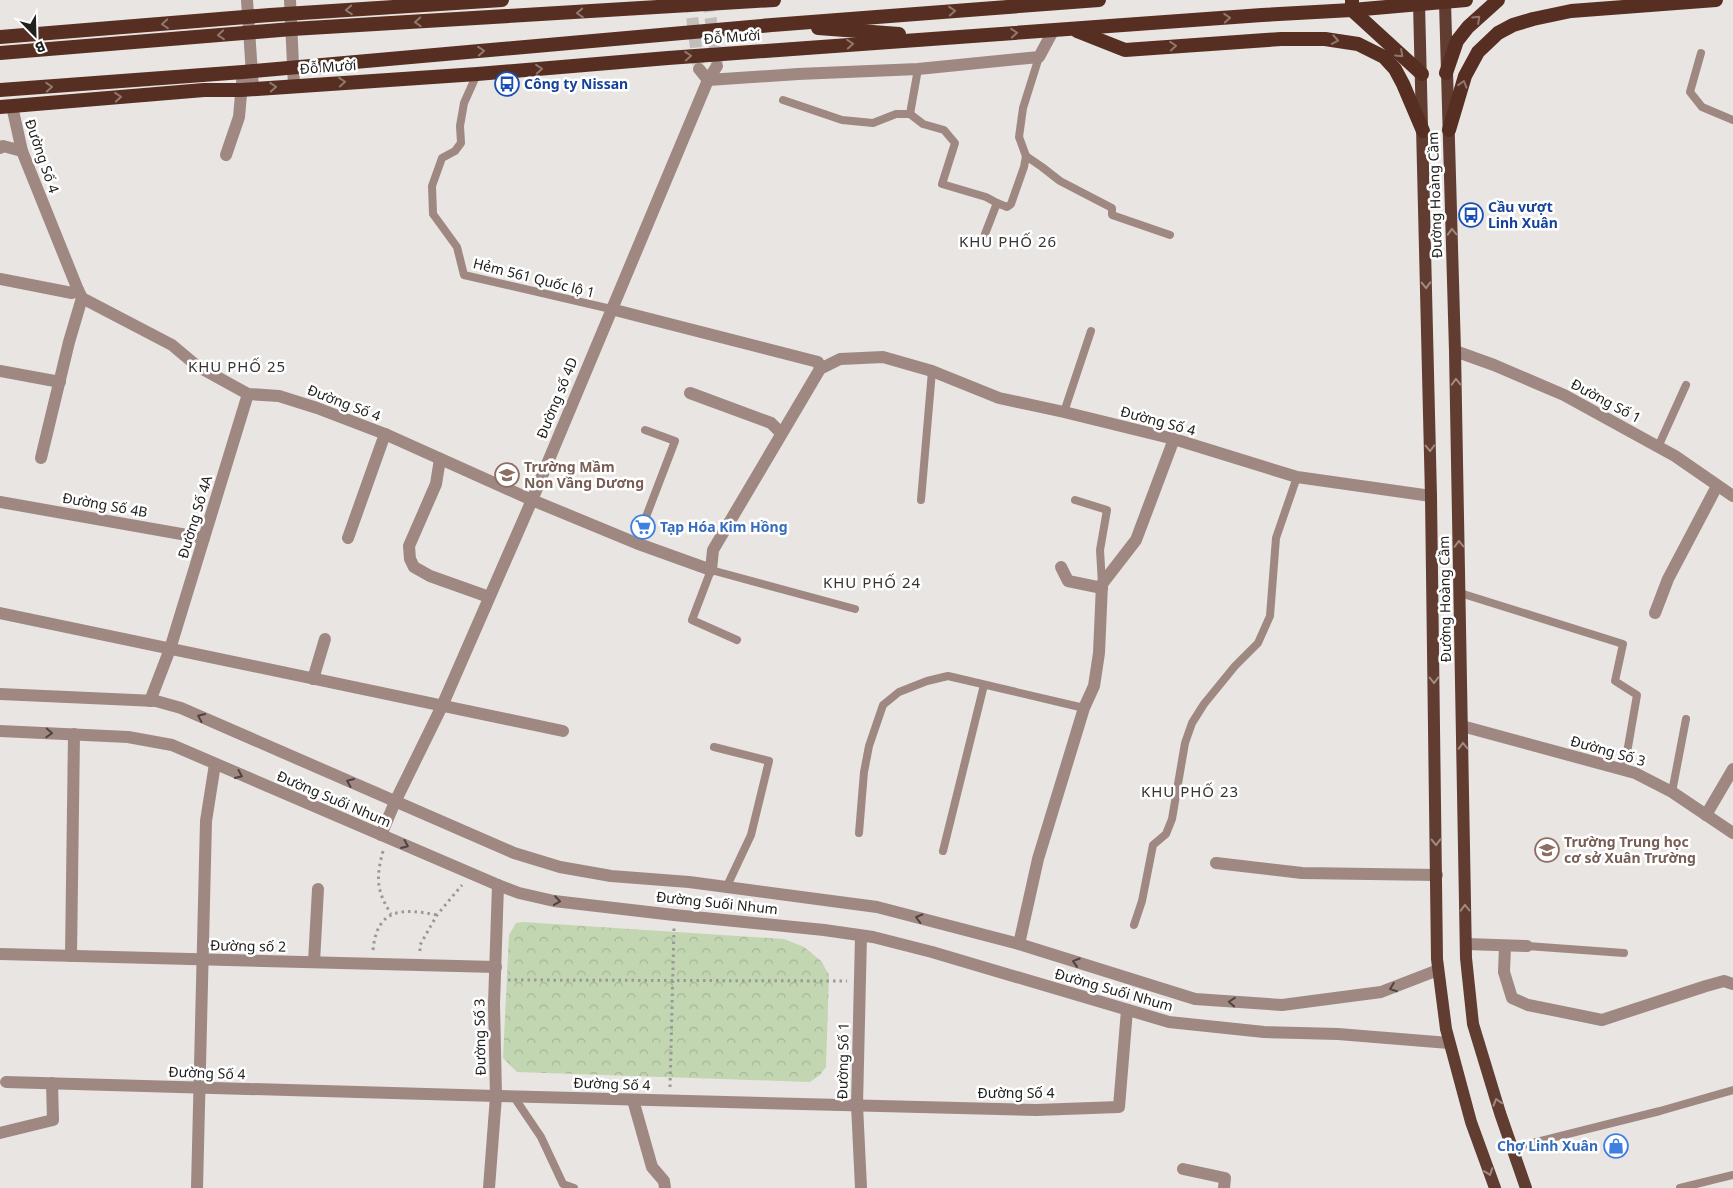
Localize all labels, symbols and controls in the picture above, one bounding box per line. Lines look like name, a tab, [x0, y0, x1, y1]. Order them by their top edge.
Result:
one-way arrow	[345, 4, 353, 15]
one-way arrow	[948, 5, 956, 16]
one-way arrow	[576, 7, 584, 18]
north arrow	[10, 10, 60, 60]
one-way arrow	[1223, 12, 1231, 23]
one-way arrow	[414, 16, 422, 27]
one-way arrow	[1471, 16, 1480, 25]
one-way arrow	[160, 18, 168, 29]
street label: Đỗ Mười	[703, 25, 761, 48]
one-way arrow	[1010, 28, 1018, 39]
one-way arrow	[217, 29, 225, 40]
one-way arrow	[1331, 35, 1340, 45]
text: B	[32, 37, 48, 58]
one-way arrow	[846, 39, 854, 50]
one-way arrow	[1169, 41, 1177, 52]
one-way arrow	[477, 46, 485, 57]
one-way arrow	[1395, 48, 1404, 57]
one-way arrow	[684, 51, 692, 62]
street label: Đỗ Mười	[299, 55, 357, 78]
one-way arrow	[536, 63, 544, 74]
bus stop icon: Công ty Nissan	[494, 71, 520, 97]
place label: Công ty Nissan	[524, 74, 628, 93]
one-way arrow	[339, 77, 347, 88]
one-way arrow	[1457, 80, 1467, 88]
one-way arrow	[45, 81, 53, 92]
one-way arrow	[270, 82, 278, 93]
one-way arrow	[115, 92, 123, 103]
street label: Đường Số 4	[21, 116, 64, 195]
street label: Đường Hoàng Cầm	[1423, 131, 1446, 259]
place label: Cầu vượt Linh Xuân	[1488, 197, 1558, 232]
bus stop icon: Cầu vượt Linh Xuân	[1458, 202, 1484, 228]
one-way arrow	[1446, 228, 1457, 236]
district label: KHU PHỐ 26	[959, 231, 1057, 251]
street label: Hẻm 561 Quốc lộ 1	[471, 253, 597, 302]
one-way arrow	[1421, 282, 1431, 289]
street label: Đường số 4D	[532, 354, 581, 441]
district label: KHU PHỐ 25	[188, 356, 286, 376]
street label: Đường Số 1	[1568, 374, 1645, 427]
one-way arrow	[1451, 378, 1461, 386]
street label: Đường Số 4	[305, 380, 384, 425]
street label: Đường Số 4	[1118, 401, 1198, 440]
one-way arrow	[1424, 444, 1435, 452]
place label: Trường Mầm Non Vầng Dương	[524, 457, 644, 492]
school or university icon: Trường Mầm Non Vầng Dương	[494, 462, 520, 488]
street label: Đường Số 4A	[173, 473, 216, 561]
street label: Đường Số 4B	[61, 488, 149, 521]
supermarket icon: Tạp Hóa Kim Hồng	[630, 514, 656, 540]
place label: Tạp Hóa Kim Hồng	[660, 517, 788, 536]
street label: Đường Hoàng Cầm	[1434, 536, 1455, 662]
one-way arrow	[1454, 540, 1464, 548]
district label: KHU PHỐ 24	[823, 572, 921, 592]
one-way arrow	[1428, 676, 1439, 684]
one-way arrow	[197, 713, 206, 724]
one-way arrow	[45, 728, 53, 738]
street label: Đường Số 3	[1569, 731, 1648, 770]
one-way arrow	[1458, 742, 1468, 750]
street label: Đường Suối Nhum	[274, 766, 394, 831]
one-way arrow	[234, 768, 243, 779]
one-way arrow	[346, 778, 355, 789]
district label: KHU PHỐ 23	[1141, 781, 1239, 801]
place label: Trường Trung học cơ sở Xuân Trường	[1564, 832, 1696, 867]
school or university icon: Trường Trung học cơ sở Xuân Trường	[1534, 837, 1560, 863]
one-way arrow	[400, 839, 409, 849]
one-way arrow	[1431, 839, 1441, 847]
street label: Đường Suối Nhum	[655, 887, 779, 918]
one-way arrow	[552, 895, 561, 905]
one-way arrow	[1460, 904, 1470, 912]
one-way arrow	[915, 913, 924, 924]
street label: Đường số 2	[210, 935, 286, 956]
one-way arrow	[1072, 957, 1080, 967]
street label: Đường Suối Nhum	[1053, 964, 1176, 1016]
one-way arrow	[1389, 982, 1398, 992]
one-way arrow	[1228, 996, 1236, 1007]
street label: Đường Số 3	[469, 998, 490, 1076]
street label: Đường Số 1	[832, 1022, 853, 1100]
street label: Đường Số 4	[168, 1062, 246, 1083]
street label: Đường Số 4	[573, 1073, 651, 1094]
street label: Đường Số 4	[978, 1083, 1055, 1102]
one-way arrow	[1492, 1098, 1502, 1107]
shop icon: Chợ Linh Xuân	[1603, 1133, 1629, 1159]
place label: Chợ Linh Xuân	[1497, 1136, 1598, 1155]
one-way arrow	[1483, 1167, 1493, 1175]

